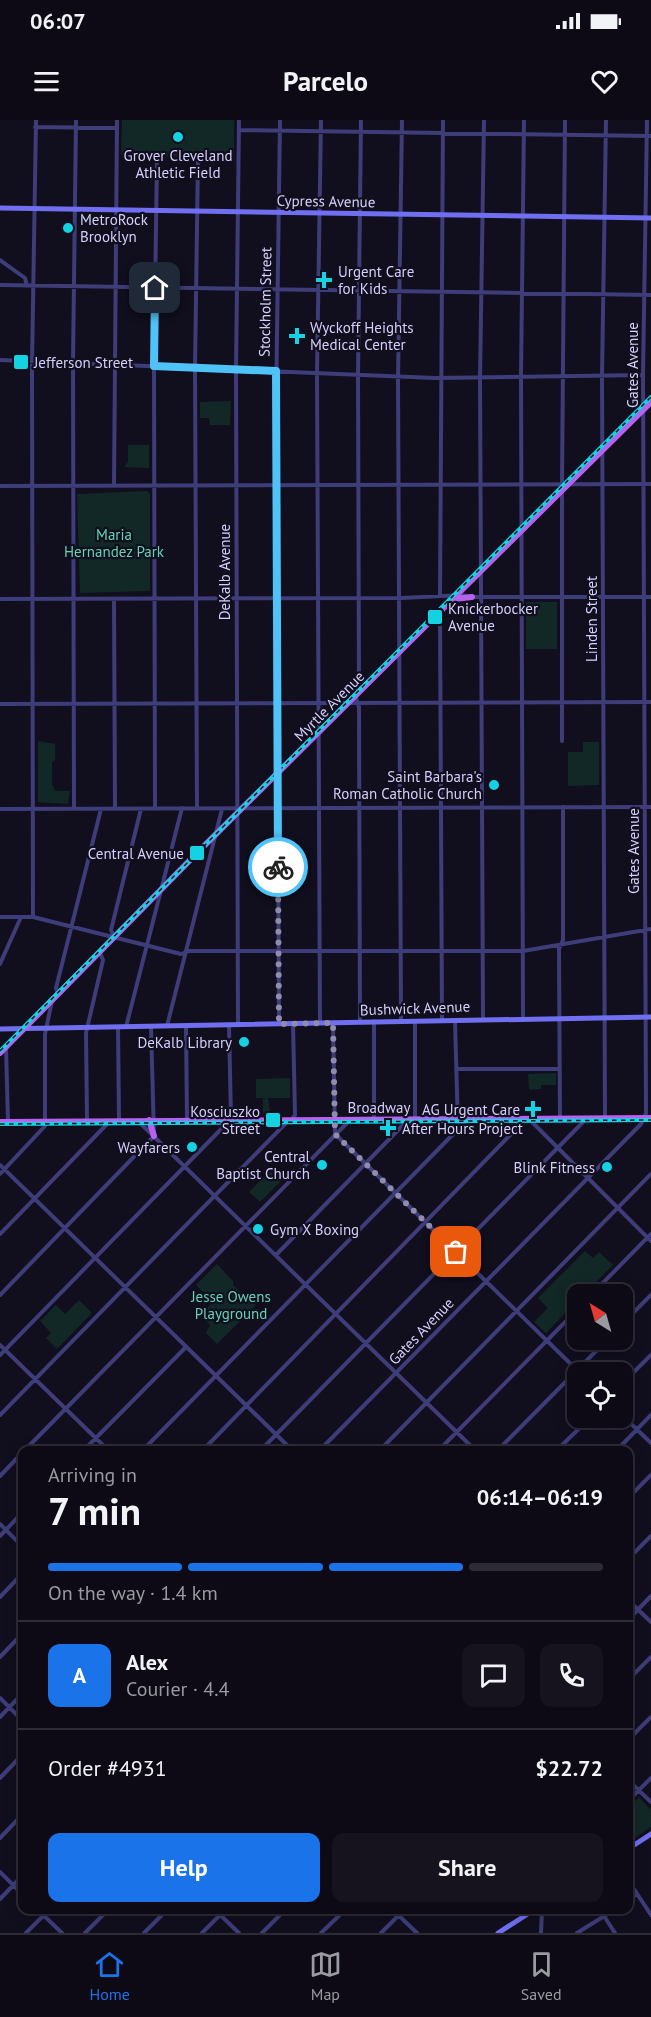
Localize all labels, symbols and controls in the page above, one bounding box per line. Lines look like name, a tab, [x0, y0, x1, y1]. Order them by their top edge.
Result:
text: 06:07	[30, 7, 86, 35]
text: Parcelo	[283, 64, 368, 98]
icon: menu	[30, 65, 63, 98]
icon: heart	[588, 65, 621, 98]
marker: Grover Cleveland Athletic Field	[171, 130, 185, 144]
place label: Grover Cleveland Athletic Field	[124, 146, 232, 182]
street label: Cypress Avenue	[276, 191, 376, 211]
place label: MetroRock Brooklyn	[80, 210, 149, 246]
marker: MetroRock Brooklyn	[61, 221, 75, 235]
street label: Stockholm Street	[255, 247, 275, 357]
pin	[129, 262, 180, 313]
place label: Urgent Care for Kids	[338, 262, 414, 298]
icon: home	[138, 271, 171, 304]
marker: Urgent Care for Kids	[315, 271, 333, 289]
place label: Wyckoff Heights Medical Center	[310, 318, 414, 354]
street label: Gates Avenue	[623, 322, 642, 408]
marker: Wyckoff Heights Medical Center	[288, 327, 306, 345]
marker: Jefferson Street	[12, 353, 30, 371]
place label: Jefferson Street	[33, 353, 133, 372]
street label: DeKalb Avenue	[215, 524, 234, 620]
park label: Maria Hernandez Park	[64, 525, 165, 561]
street label: Linden Street	[582, 576, 601, 662]
place label: Knickerbocker Avenue	[448, 599, 538, 635]
marker: Knickerbocker Avenue	[426, 608, 444, 626]
street label: Myrtle Avenue	[290, 667, 368, 745]
place label: Saint Barbara's Roman Catholic Church	[333, 767, 482, 803]
marker: Saint Barbara's Roman Catholic Church	[487, 778, 501, 792]
street label: Gates Avenue	[624, 808, 643, 894]
courier	[248, 837, 308, 897]
place label: Central Avenue	[88, 844, 184, 863]
marker: Central Avenue	[188, 844, 206, 862]
icon: bike	[262, 851, 295, 884]
street label: Bushwick Avenue	[360, 997, 470, 1019]
place label: DeKalb Library	[137, 1033, 232, 1052]
marker: DeKalb Library	[237, 1035, 251, 1049]
street label: Broadway	[348, 1098, 410, 1117]
place label: AG Urgent Care	[422, 1100, 520, 1119]
marker: AG Urgent Care	[524, 1100, 542, 1118]
place label: Kosciuszko Street	[190, 1102, 260, 1138]
marker: Kosciuszko Street	[264, 1111, 282, 1129]
marker: After Hours Project	[379, 1119, 397, 1137]
place label: After Hours Project	[402, 1119, 523, 1138]
place label: Wayfarers	[117, 1138, 180, 1157]
marker: Wayfarers	[185, 1140, 199, 1154]
place label: Central Baptist Church	[216, 1147, 311, 1183]
marker: Central Baptist Church	[315, 1158, 329, 1172]
place label: Blink Fitness	[514, 1158, 595, 1177]
marker: Blink Fitness	[600, 1160, 614, 1174]
place label: Gym X Boxing	[270, 1220, 359, 1239]
marker: Gym X Boxing	[251, 1222, 265, 1236]
pin	[430, 1226, 481, 1277]
icon: bag	[439, 1235, 472, 1268]
north arrow	[567, 1284, 633, 1350]
map controls	[567, 1284, 633, 1428]
park label: Jesse Owens Playground	[190, 1287, 271, 1323]
street label: Gates Avenue	[384, 1294, 458, 1368]
button: locate	[567, 1362, 633, 1428]
text: Arriving in	[48, 1462, 137, 1488]
text: 06:14–06:19	[477, 1483, 603, 1511]
text: 7 min	[48, 1485, 141, 1536]
text: On the way · 1.4 km	[48, 1580, 218, 1606]
button: chat	[462, 1644, 525, 1707]
button: phone	[540, 1644, 603, 1707]
text: Alex	[126, 1648, 168, 1676]
text: A	[73, 1661, 86, 1689]
text: Courier · 4.4	[126, 1676, 229, 1702]
text: Order #4931	[48, 1754, 167, 1782]
text: $22.72	[535, 1754, 603, 1782]
button: Help	[48, 1833, 320, 1902]
button: Share	[332, 1833, 603, 1902]
tab: Home	[89, 1948, 130, 2004]
tab: Map	[309, 1948, 342, 2004]
tab: Saved	[521, 1948, 562, 2004]

